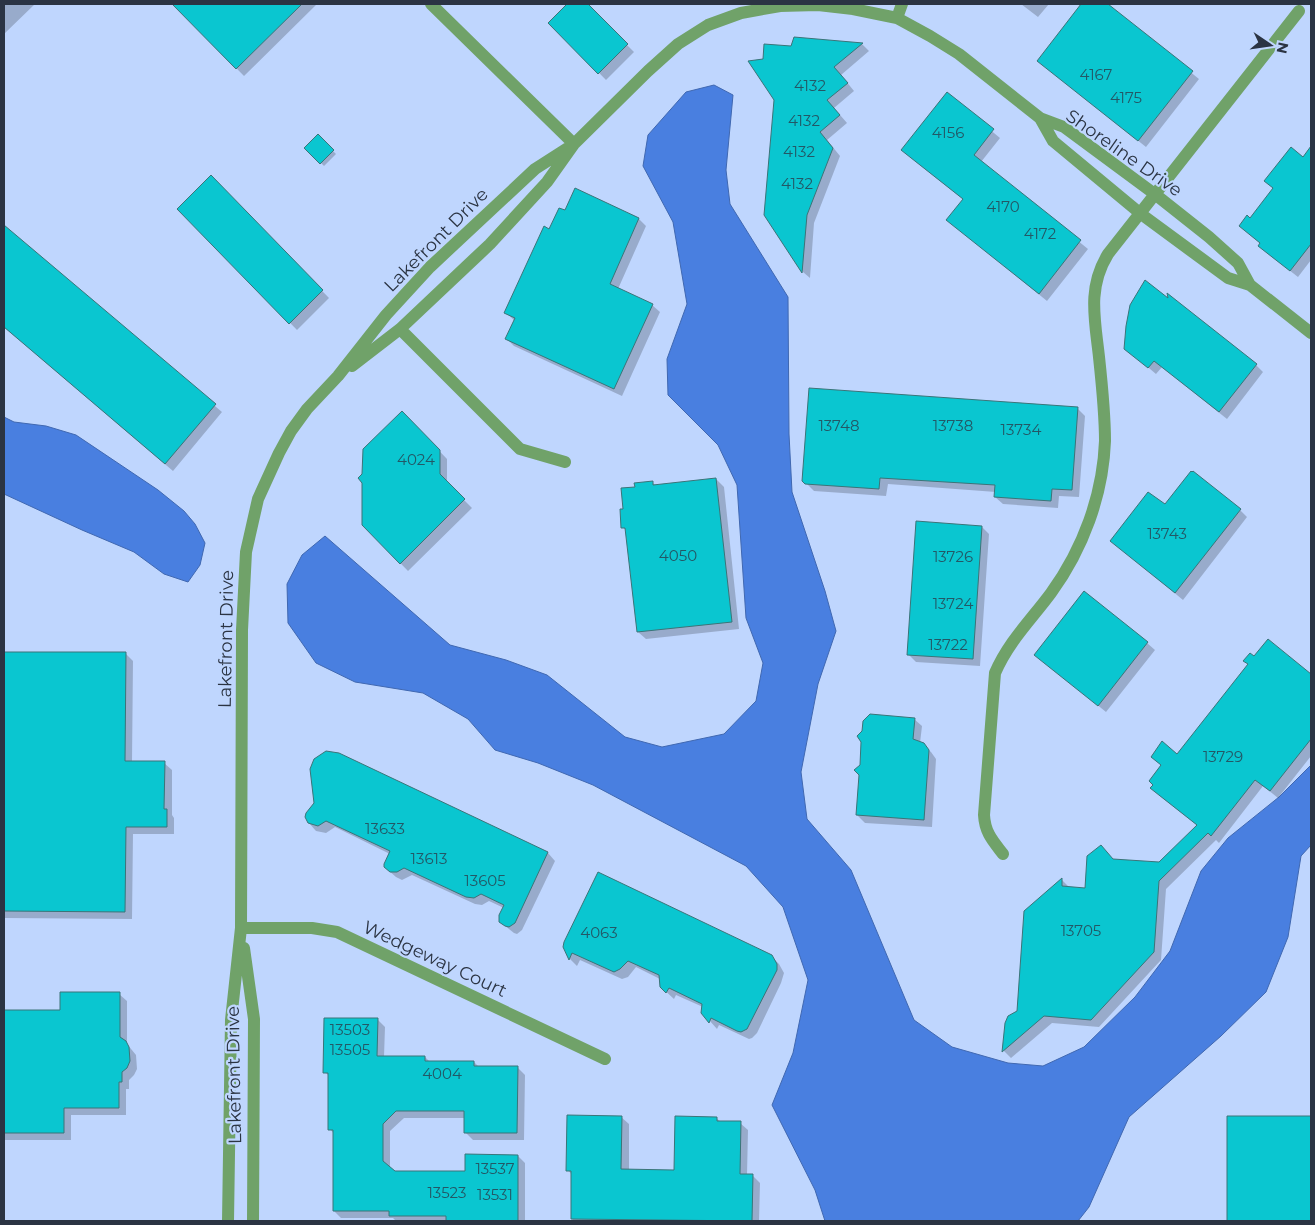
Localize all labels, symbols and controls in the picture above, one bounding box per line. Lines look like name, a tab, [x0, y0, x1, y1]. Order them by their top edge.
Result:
north arrow	[1245, 20, 1295, 70]
text: N	[1273, 40, 1293, 55]
house number: 4167	[1080, 65, 1113, 84]
house number: 4132	[794, 76, 826, 95]
house number: 4175	[1110, 88, 1142, 107]
street label: Shoreline Drive	[1062, 105, 1187, 201]
house number: 4132	[788, 111, 820, 130]
house number: 4156	[932, 123, 964, 142]
house number: 4132	[783, 142, 815, 161]
house number: 4132	[781, 174, 813, 193]
street label: Lakefront Drive	[379, 183, 493, 297]
house number: 4170	[986, 197, 1020, 216]
house number: 4172	[1024, 224, 1056, 243]
house number: 13748	[818, 416, 860, 435]
house number: 13738	[933, 416, 973, 435]
house number: 13734	[1001, 420, 1041, 439]
house number: 4024	[397, 450, 435, 469]
house number: 13743	[1147, 524, 1187, 543]
house number: 4050	[659, 546, 697, 565]
house number: 13726	[933, 547, 973, 566]
street label: Lakefront Drive	[214, 570, 238, 708]
house number: 13724	[933, 594, 973, 613]
house number: 13722	[928, 635, 968, 654]
house number: 13729	[1203, 747, 1243, 766]
house number: 13633	[365, 819, 405, 838]
house number: 13613	[411, 849, 447, 868]
house number: 13605	[464, 871, 506, 890]
street label: Wedgeway Court	[360, 916, 510, 1002]
house number: 13705	[1061, 921, 1101, 940]
house number: 4063	[580, 923, 618, 942]
street label: Lakefront Drive	[222, 1006, 246, 1144]
house number: 13503	[330, 1020, 370, 1039]
house number: 13505	[330, 1040, 370, 1059]
house number: 4004	[422, 1064, 462, 1083]
house number: 13537	[475, 1159, 515, 1178]
house number: 13523	[427, 1183, 467, 1202]
house number: 13531	[477, 1185, 513, 1204]

